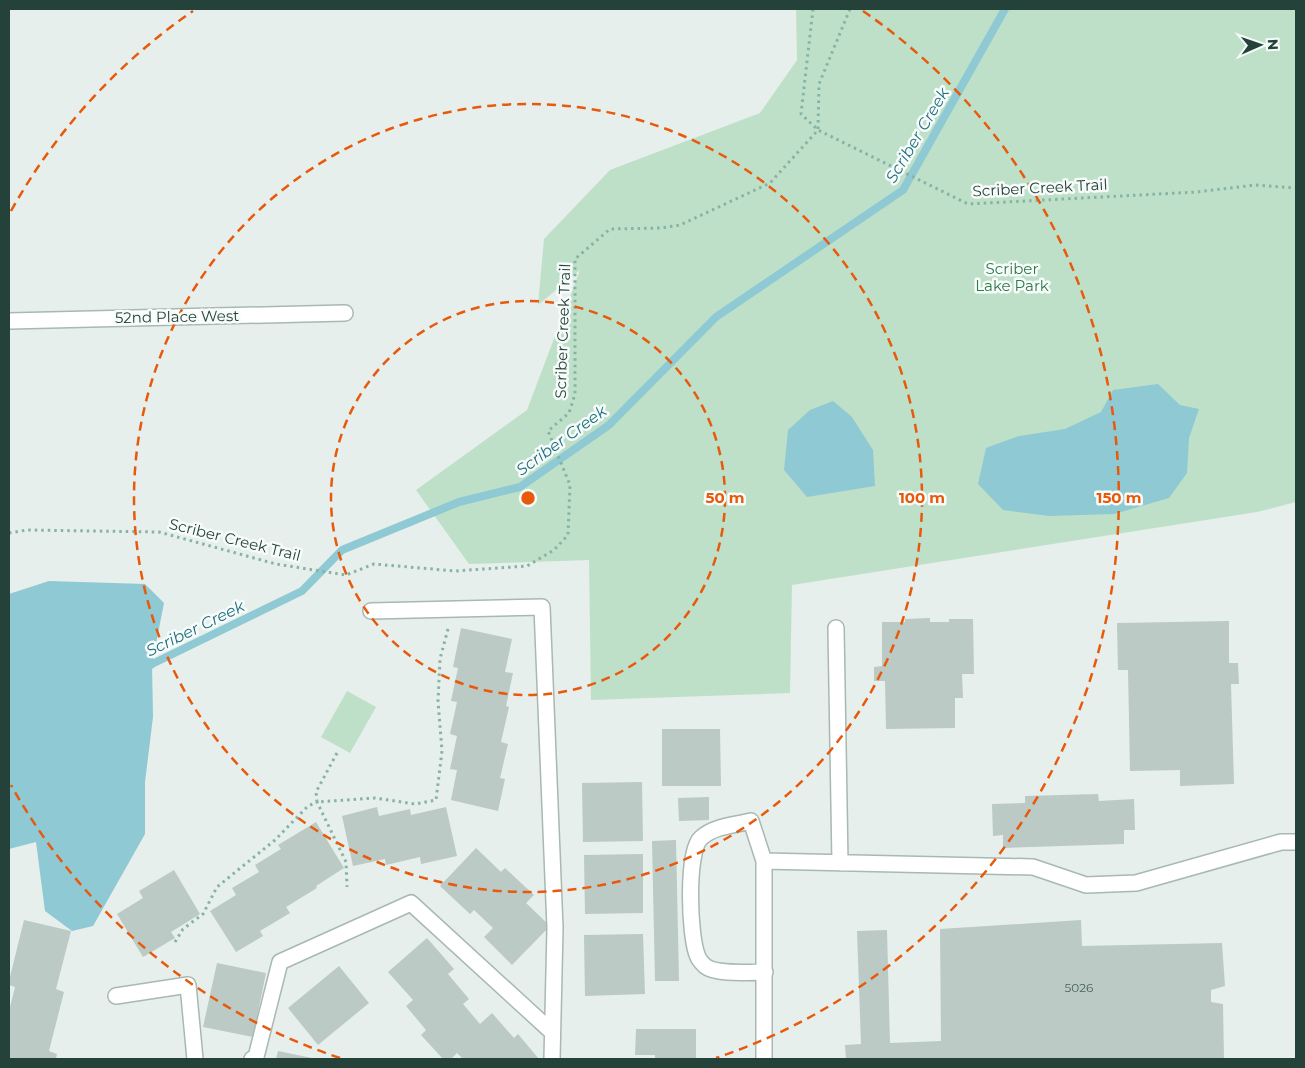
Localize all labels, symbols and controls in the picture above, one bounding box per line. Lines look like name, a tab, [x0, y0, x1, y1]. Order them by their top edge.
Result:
north arrow	[1235, 20, 1285, 70]
text: N	[1264, 39, 1282, 51]
water label: Scriber Creek	[882, 83, 954, 186]
street label: Scriber Creek Trail	[972, 174, 1108, 201]
park label: Scriber Lake Park	[975, 259, 1049, 295]
street label: Scriber Creek Trail	[551, 263, 574, 399]
street label: 52nd Place West	[115, 306, 239, 327]
water label: Scriber Creek	[512, 400, 611, 480]
text: 50 m	[705, 488, 745, 507]
text: 100 m	[899, 488, 945, 507]
text: 150 m	[1097, 488, 1141, 507]
centre of rings	[519, 489, 537, 507]
street label: Scriber Creek Trail	[167, 514, 303, 565]
water label: Scriber Creek	[143, 596, 249, 660]
house number: 5026	[1065, 980, 1093, 995]

